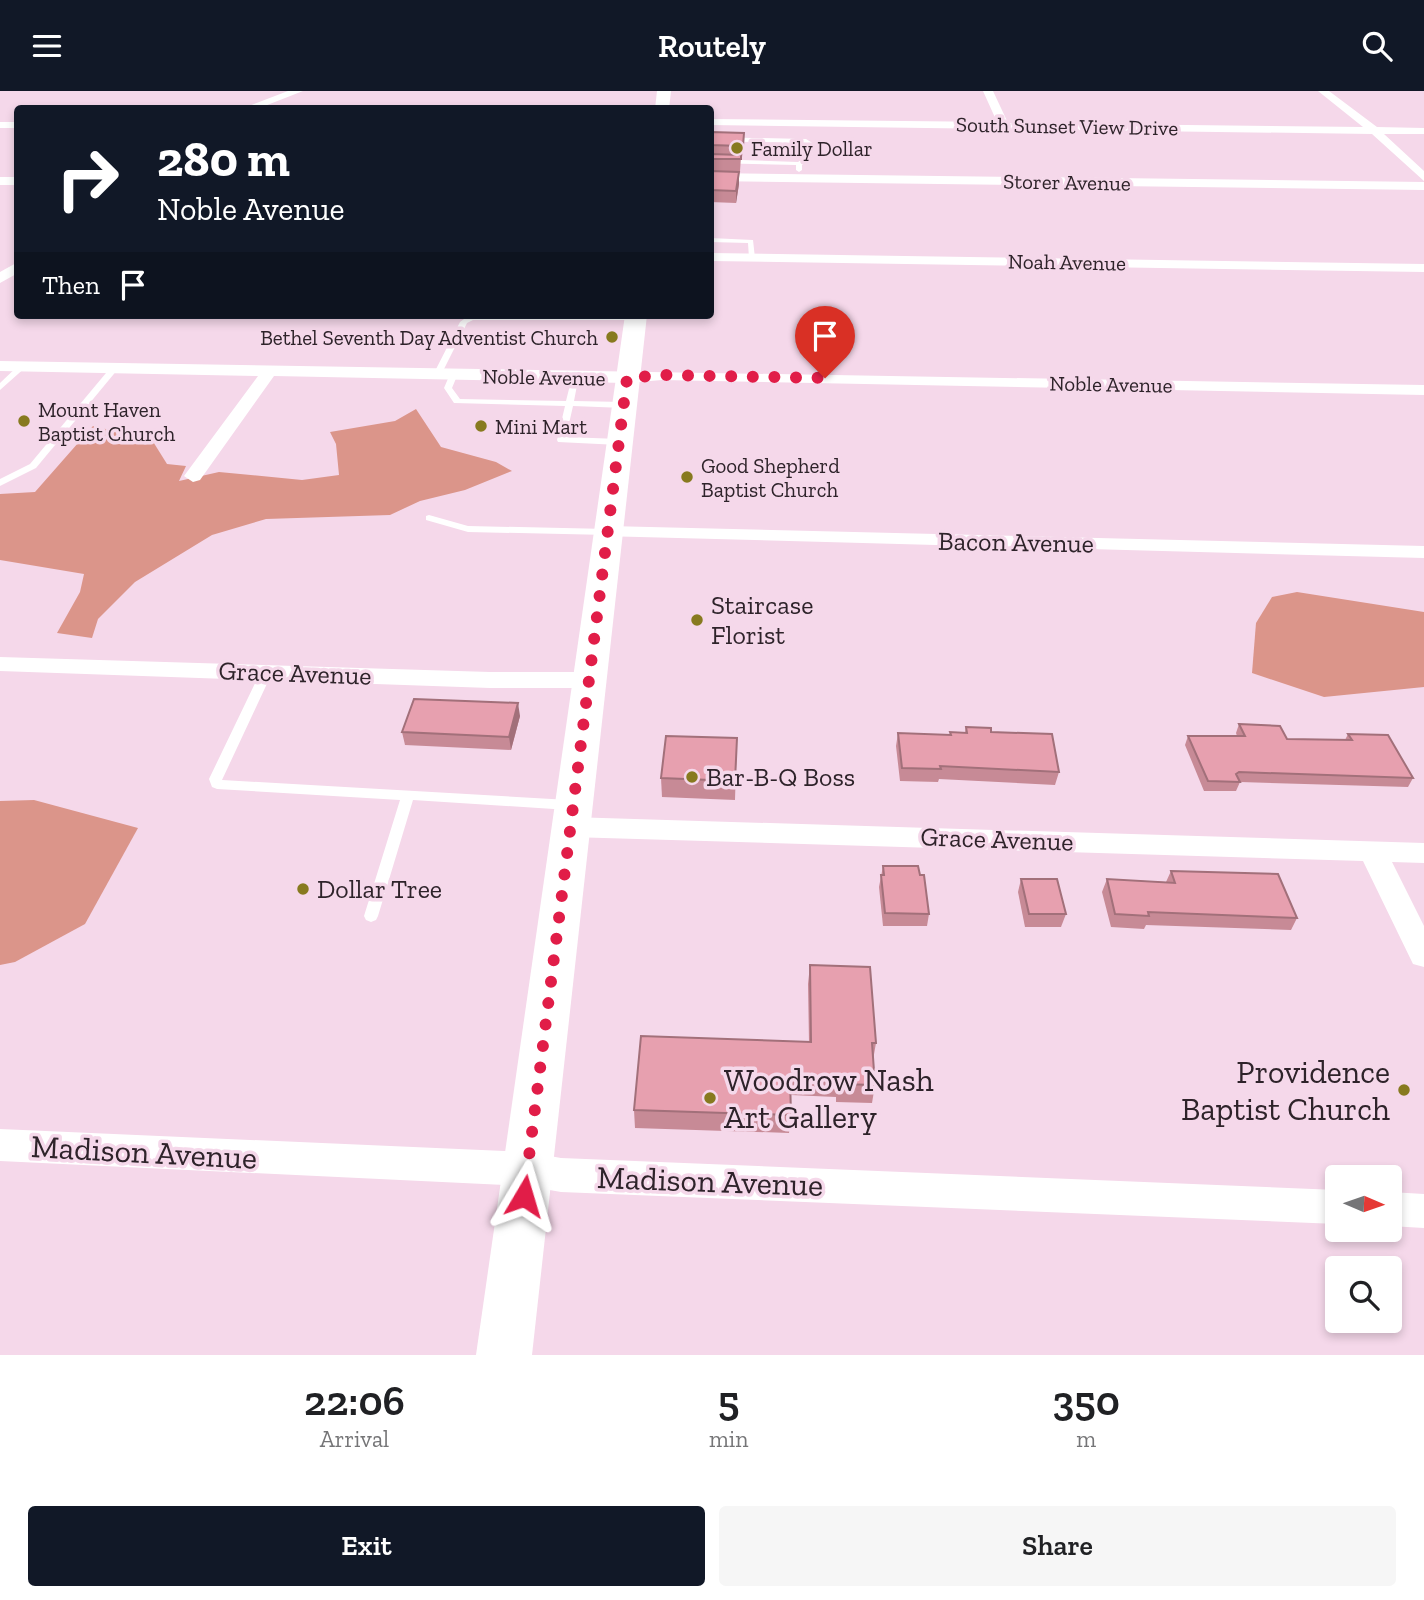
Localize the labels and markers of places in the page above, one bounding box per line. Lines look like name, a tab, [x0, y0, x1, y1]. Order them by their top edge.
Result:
place label: Family Dollar	[751, 136, 873, 161]
marker: Family Dollar	[729, 140, 745, 156]
pin	[795, 306, 855, 378]
place label: Bethel Seventh Day Adventist Church	[260, 325, 598, 350]
marker: Bethel Seventh Day Adventist Church	[604, 329, 620, 345]
place label: Mount Haven Baptist Church	[38, 397, 175, 446]
marker: Mount Haven Baptist Church	[16, 413, 32, 429]
place label: Mini Mart	[495, 414, 587, 439]
marker: Mini Mart	[473, 418, 489, 434]
place label: Good Shepherd Baptist Church	[701, 453, 840, 502]
marker: Good Shepherd Baptist Church	[679, 469, 695, 485]
place label: Staircase Florist	[711, 589, 813, 651]
marker: Staircase Florist	[689, 612, 705, 628]
place label: Bar-B-Q Boss	[706, 761, 855, 793]
marker: Bar-B-Q Boss	[684, 769, 700, 785]
place label: Dollar Tree	[317, 873, 442, 905]
marker: Dollar Tree	[295, 881, 311, 897]
place label: Providence Baptist Church	[1181, 1053, 1390, 1128]
place label: Woodrow Nash Art Gallery	[724, 1061, 934, 1136]
marker: Providence Baptist Church	[1396, 1082, 1412, 1098]
marker: Woodrow Nash Art Gallery	[702, 1090, 718, 1106]

